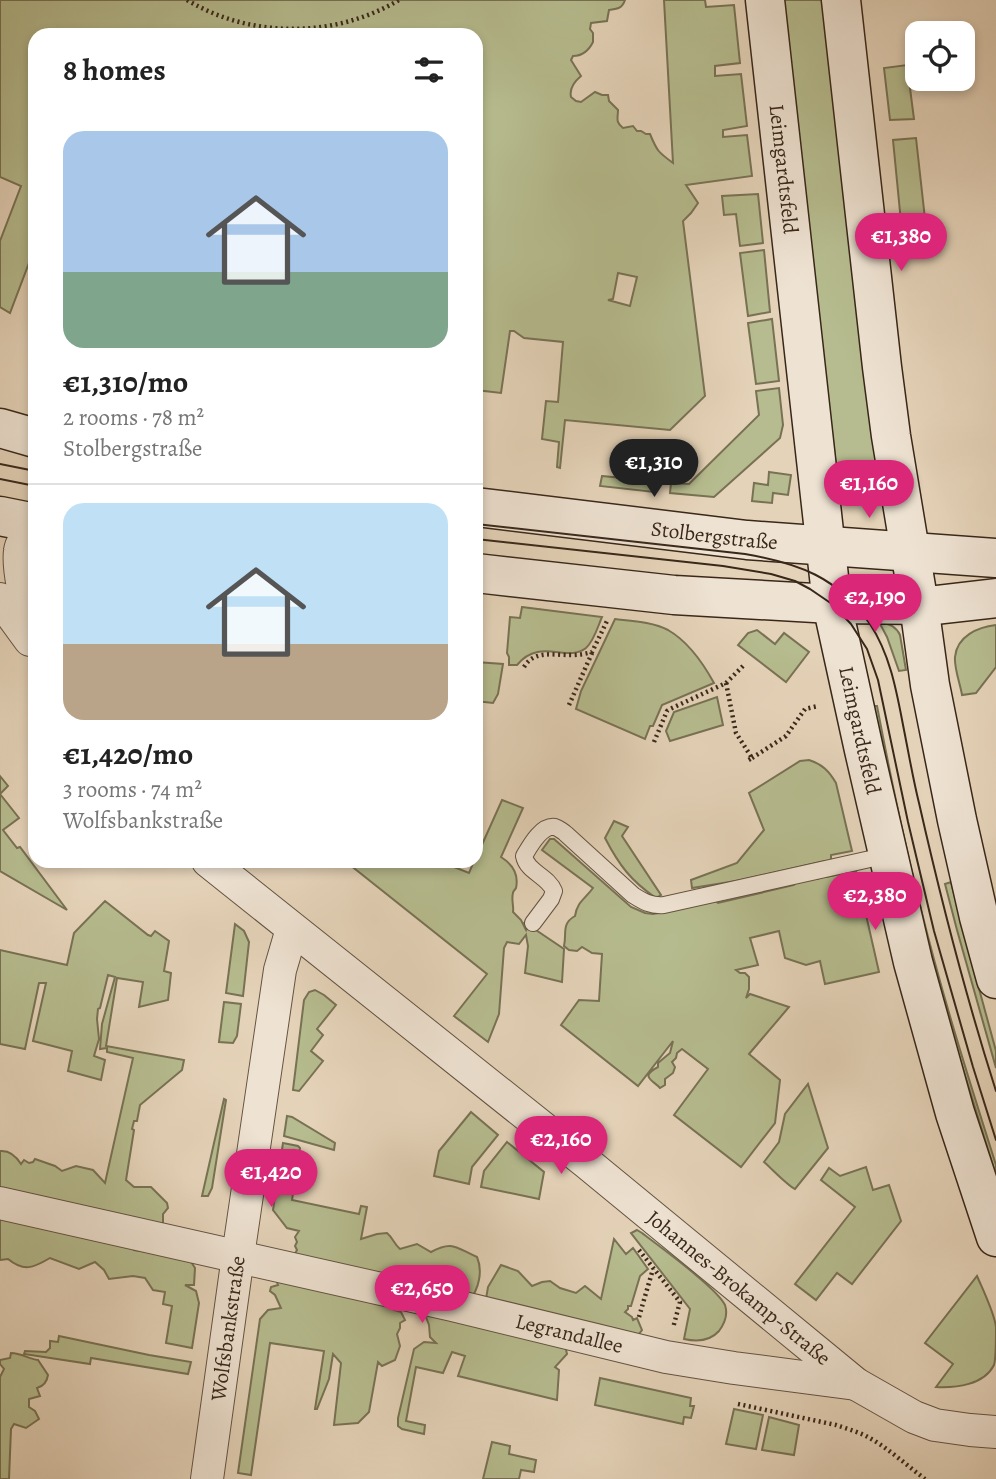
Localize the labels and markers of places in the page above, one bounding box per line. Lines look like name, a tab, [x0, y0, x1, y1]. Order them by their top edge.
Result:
pin: €1,380	[844, 214, 958, 273]
pin: €1,310	[597, 440, 711, 499]
pin: €1,160	[812, 461, 926, 520]
pin: €2,190	[818, 574, 932, 634]
pin: €2,380	[818, 872, 932, 932]
pin: €2,160	[504, 1116, 618, 1176]
pin: €1,420	[214, 1150, 328, 1209]
pin: €2,650	[365, 1266, 479, 1325]

